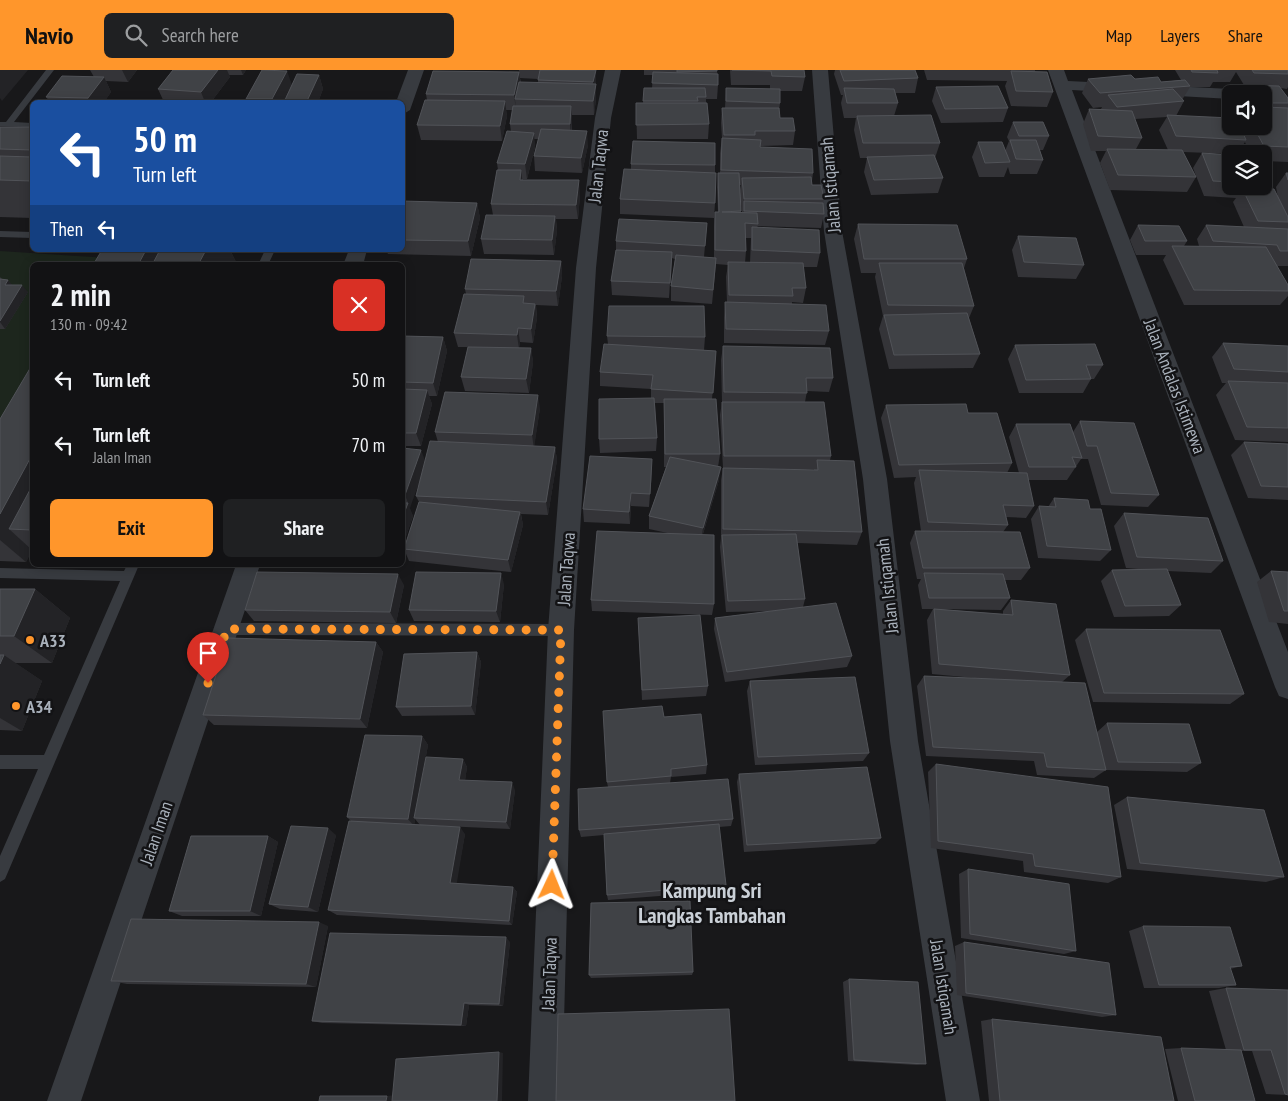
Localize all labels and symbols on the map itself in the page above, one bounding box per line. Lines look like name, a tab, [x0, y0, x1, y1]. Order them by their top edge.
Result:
street label: Jalan Taqwa	[583, 128, 613, 205]
street label: Jalan Istiqamah	[814, 136, 846, 235]
street label: Jalan Andalas Istimewa	[1138, 314, 1211, 457]
street label: Jalan Taqwa	[552, 532, 580, 607]
street label: Jalan Istiqamah	[871, 537, 904, 636]
place label: A33	[39, 629, 66, 652]
pin	[187, 632, 229, 683]
marker: A33	[24, 634, 36, 646]
place label: A34	[25, 695, 53, 718]
marker: A34	[10, 700, 22, 712]
street label: Jalan Iman	[134, 798, 178, 869]
position arrow	[525, 858, 577, 910]
district label: Kampung Sri Langkas Tambahan	[638, 876, 786, 929]
street label: Jalan Taqwa	[536, 937, 562, 1012]
street label: Jalan Istiqamah	[925, 937, 963, 1036]

